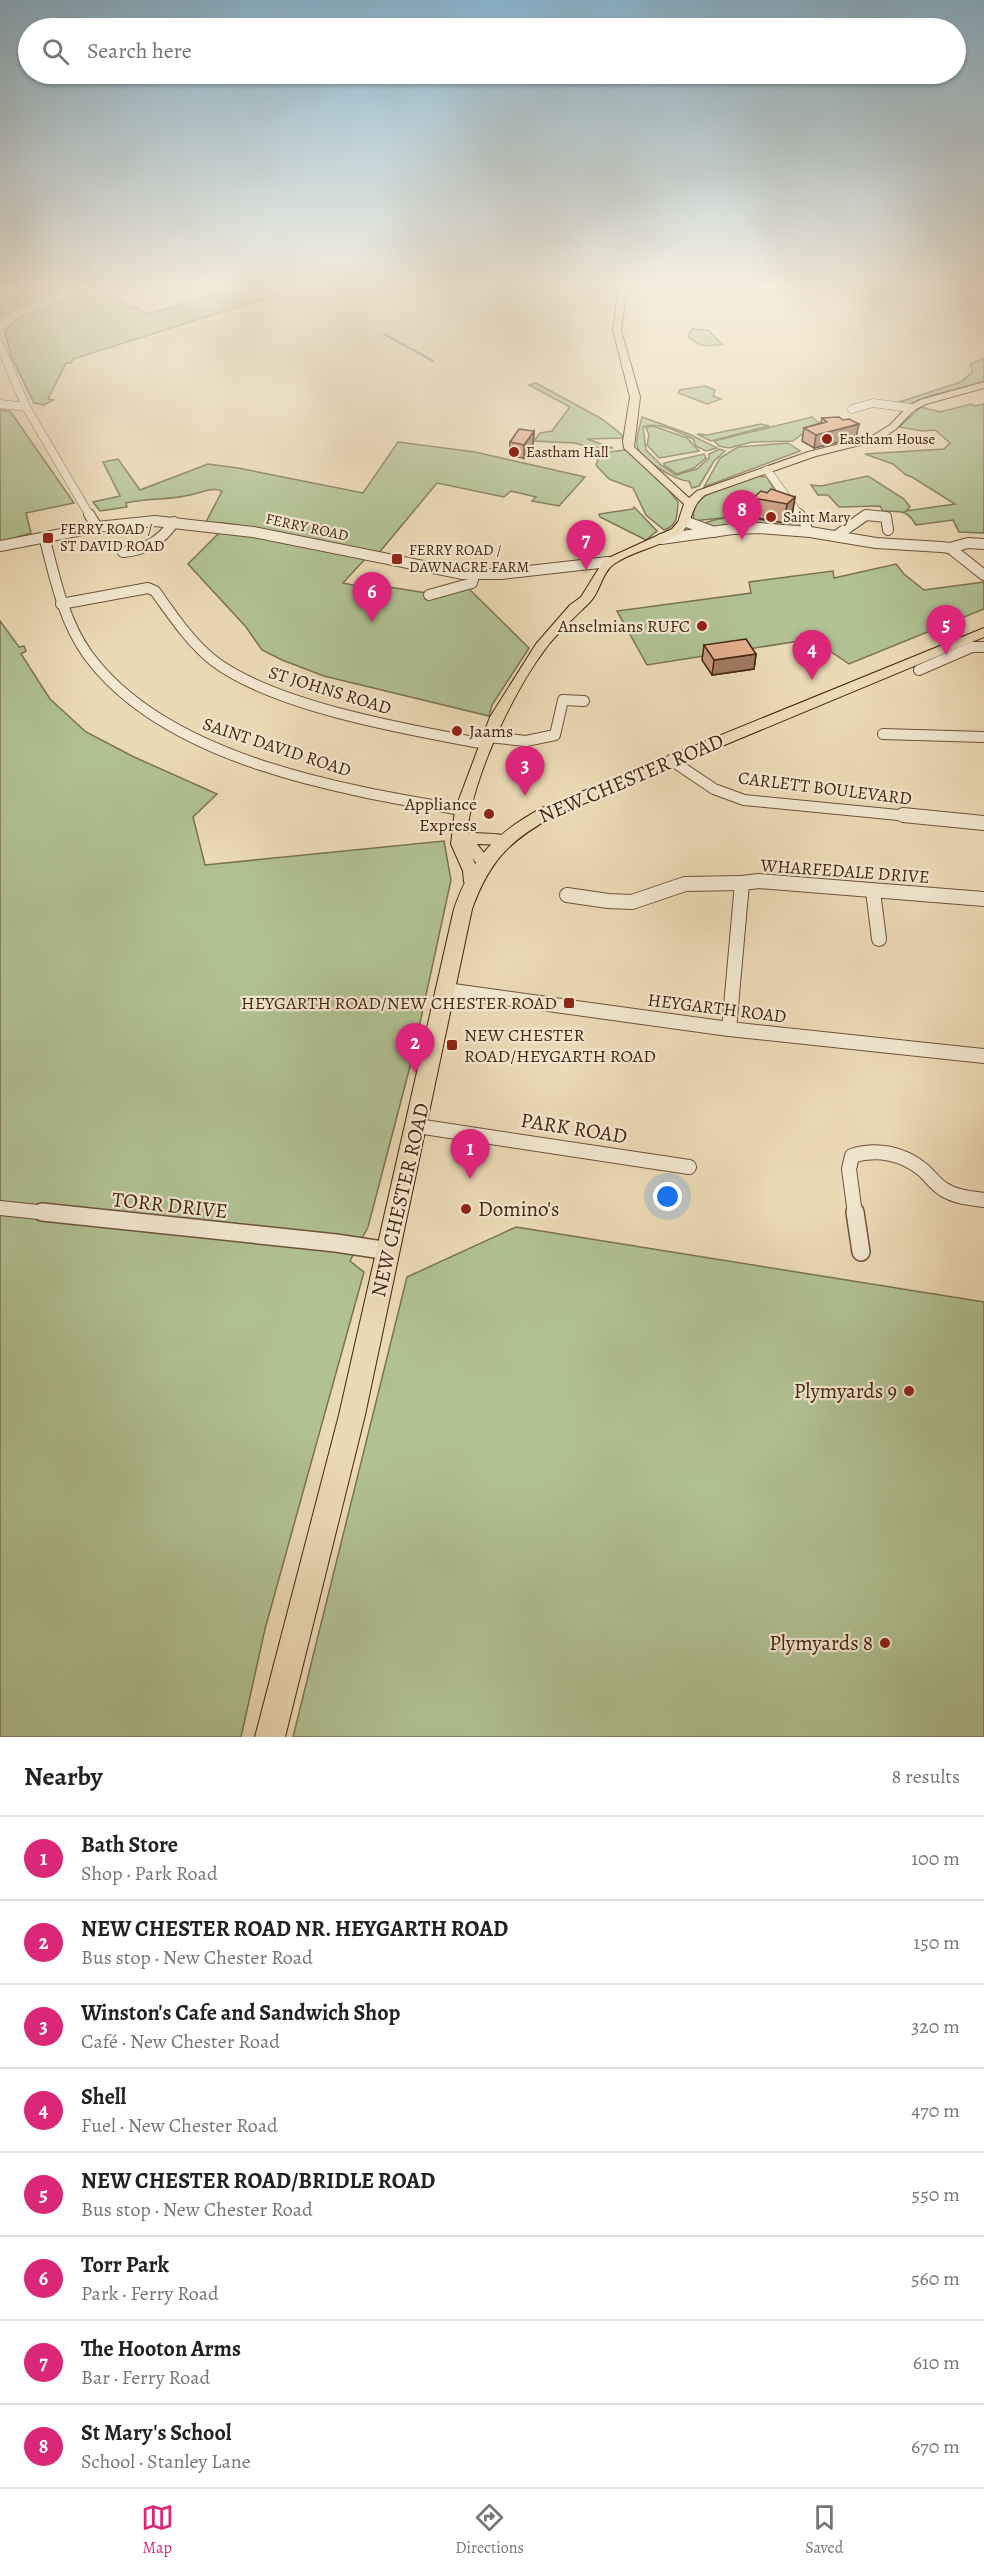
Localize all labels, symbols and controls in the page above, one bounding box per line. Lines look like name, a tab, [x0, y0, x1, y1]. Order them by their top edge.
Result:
search box	[18, 18, 966, 84]
icon: search	[39, 35, 72, 68]
text: Search here	[87, 36, 192, 66]
place label: Eastham House	[839, 429, 936, 449]
marker: Eastham House	[820, 432, 834, 446]
place label: Eastham Hall	[526, 442, 609, 462]
marker: Eastham Hall	[507, 445, 521, 459]
pin: 8	[722, 490, 762, 540]
place label: Saint Mary	[783, 507, 851, 527]
street label: FERRY ROAD	[264, 508, 350, 546]
marker: Saint Mary	[764, 510, 778, 524]
place label: FERRY ROAD / ST DAVID ROAD	[60, 519, 164, 556]
pin: 7	[566, 520, 606, 570]
marker: FERRY ROAD / ST DAVID ROAD	[41, 531, 55, 545]
place label: FERRY ROAD / DAWNACRE FARM	[409, 540, 529, 577]
marker: FERRY ROAD / DAWNACRE FARM	[390, 552, 404, 566]
pin: 6	[352, 572, 392, 622]
pin: 5	[926, 606, 966, 655]
place label: Anselmians RUFC	[557, 614, 690, 638]
marker: Anselmians RUFC	[695, 619, 709, 633]
pin: 4	[792, 630, 832, 680]
street label: ST JOHNS ROAD	[266, 660, 394, 720]
street label: SAINT DAVID ROAD	[200, 712, 354, 782]
place label: Jaams	[469, 719, 513, 743]
marker: Jaams	[450, 724, 464, 738]
street label: NEW CHESTER ROAD	[534, 726, 728, 830]
pin: 3	[506, 746, 544, 796]
street label: CARLETT BOULEVARD	[737, 765, 913, 811]
place label: Appliance Express	[404, 792, 477, 837]
marker: Appliance Express	[482, 807, 496, 821]
street label: WHARFEDALE DRIVE	[759, 853, 930, 889]
street label: HEYGARTH ROAD	[646, 988, 788, 1028]
place label: HEYGARTH ROAD/NEW CHESTER ROAD	[241, 991, 557, 1015]
marker: HEYGARTH ROAD/NEW CHESTER ROAD	[562, 996, 576, 1010]
place label: NEW CHESTER ROAD/HEYGARTH ROAD	[464, 1023, 656, 1068]
pin: 2	[396, 1024, 434, 1073]
marker: NEW CHESTER ROAD/HEYGARTH ROAD	[445, 1038, 459, 1052]
street label: NEW CHESTER ROAD	[364, 1100, 436, 1300]
street label: PARK ROAD	[519, 1106, 629, 1150]
pin: 1	[450, 1130, 490, 1179]
your location	[653, 1182, 682, 1211]
street label: TORR DRIVE	[111, 1185, 229, 1225]
place label: Domino's	[478, 1195, 559, 1223]
marker: Domino's	[459, 1202, 473, 1216]
place label: Plymyards 9	[794, 1377, 897, 1405]
marker: Plymyards 9	[902, 1384, 916, 1398]
place label: Plymyards 8	[769, 1629, 873, 1657]
marker: Plymyards 8	[878, 1636, 892, 1650]
text: Nearby	[24, 1759, 103, 1794]
text: 8 results	[892, 1763, 960, 1790]
text: Bath Store	[81, 1830, 178, 1860]
text: 1	[40, 1845, 47, 1872]
text: 100 m	[911, 1845, 960, 1872]
text: Shop · Park Road	[81, 1860, 218, 1887]
text: NEW CHESTER ROAD NR. HEYGARTH ROAD	[81, 1914, 508, 1944]
text: 2	[39, 1929, 48, 1956]
text: 150 m	[913, 1929, 960, 1956]
text: Bus stop · New Chester Road	[81, 1944, 313, 1971]
text: Winston's Cafe and Sandwich Shop	[81, 1998, 400, 2028]
text: 3	[39, 2013, 48, 2040]
text: 320 m	[911, 2013, 960, 2040]
text: Café · New Chester Road	[81, 2028, 280, 2055]
text: Shell	[81, 2082, 126, 2112]
text: 4	[39, 2097, 48, 2124]
text: 470 m	[911, 2097, 960, 2124]
text: Fuel · New Chester Road	[81, 2112, 278, 2139]
text: NEW CHESTER ROAD/BRIDLE ROAD	[81, 2166, 435, 2196]
text: 5	[39, 2181, 48, 2208]
text: 550 m	[912, 2181, 960, 2208]
text: Bus stop · New Chester Road	[81, 2196, 313, 2223]
text: Torr Park	[81, 2250, 169, 2280]
text: 6	[39, 2265, 48, 2292]
text: 560 m	[911, 2265, 960, 2292]
text: Park · Ferry Road	[81, 2280, 219, 2307]
text: The Hooton Arms	[81, 2334, 241, 2364]
text: 7	[39, 2349, 48, 2376]
text: 610 m	[913, 2349, 960, 2376]
text: Bar · Ferry Road	[81, 2364, 210, 2391]
text: St Mary's School	[81, 2418, 232, 2448]
text: 8	[39, 2433, 48, 2460]
text: 670 m	[911, 2433, 960, 2460]
text: School · Stanley Lane	[81, 2448, 251, 2475]
tab: Map	[141, 2501, 174, 2559]
tab: Directions	[455, 2501, 524, 2559]
tab: Saved	[805, 2501, 843, 2559]

